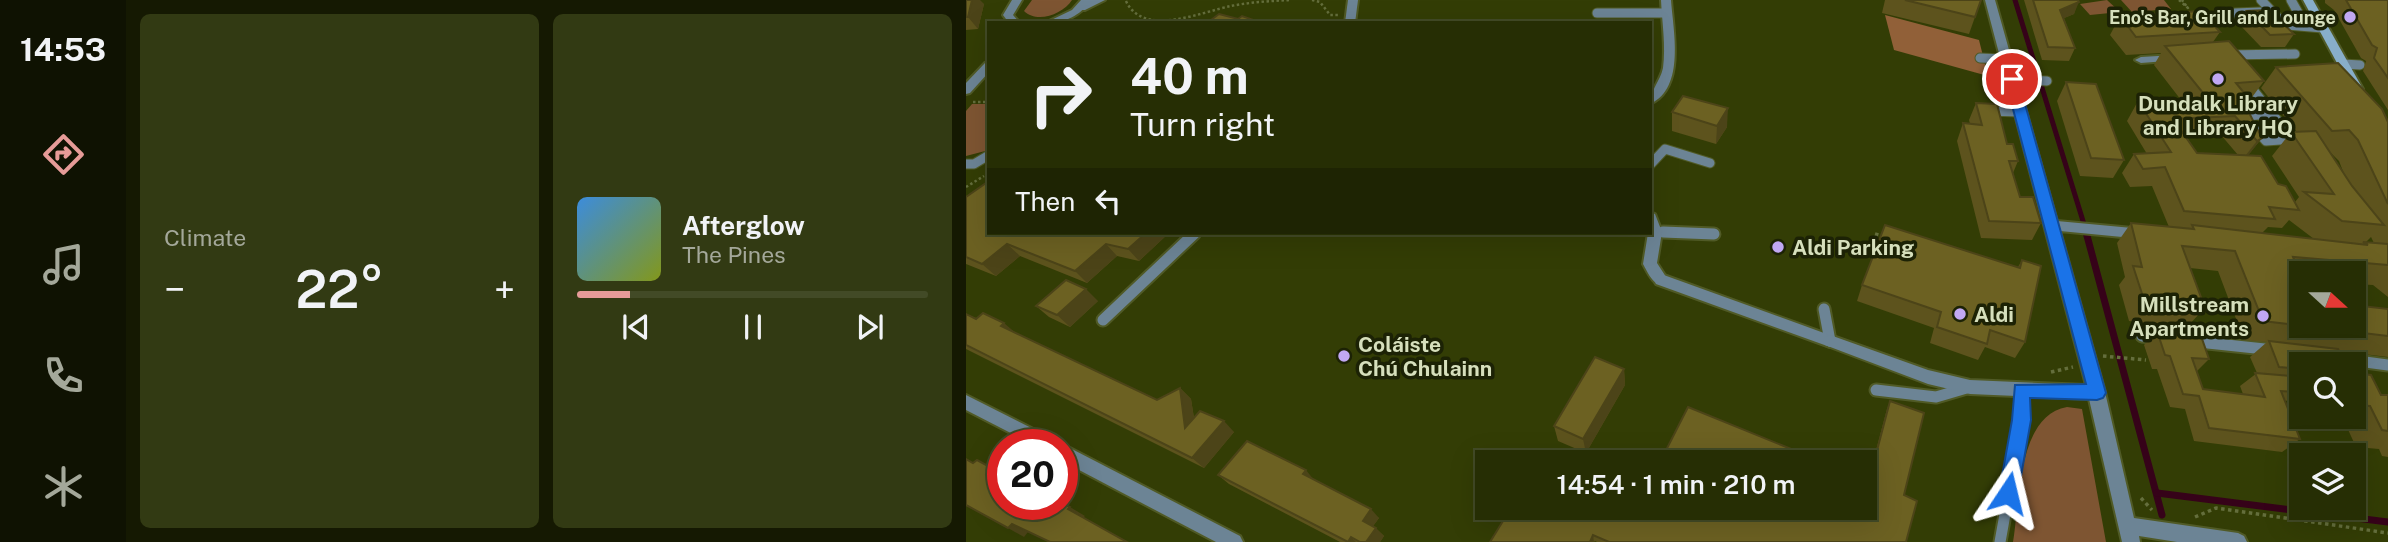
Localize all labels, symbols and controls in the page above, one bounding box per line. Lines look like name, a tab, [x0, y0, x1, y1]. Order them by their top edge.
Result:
place label: Eno's Bar, Grill and Lounge	[2109, 7, 2336, 28]
marker: Eno's Bar, Grill and Lounge	[2342, 9, 2358, 25]
text: 14:53	[20, 31, 106, 68]
text: 40 m	[1130, 47, 1249, 105]
icon: right	[1015, 49, 1106, 140]
pin	[1982, 49, 2042, 109]
icon: arrive	[1993, 60, 2031, 98]
marker: Dundalk Library and Library HQ	[2210, 71, 2226, 87]
place label: Dundalk Library and Library HQ	[2138, 91, 2298, 140]
text: Turn right	[1130, 106, 1275, 143]
icon: directions	[39, 130, 88, 179]
icon: left	[1089, 182, 1127, 220]
text: Then	[1015, 186, 1075, 217]
text: Afterglow	[682, 210, 805, 241]
text: Climate	[164, 224, 246, 251]
place label: Aldi Parking	[1792, 235, 1914, 260]
marker: Aldi Parking	[1770, 239, 1786, 255]
icon: music	[39, 240, 88, 289]
text: The Pines	[682, 241, 786, 268]
text: 22°	[295, 259, 384, 320]
north arrow	[2289, 261, 2366, 338]
map controls	[2289, 261, 2366, 520]
text: −	[164, 267, 185, 312]
text: +	[494, 267, 515, 312]
place label: Millstream Apartments	[2129, 292, 2249, 341]
place label: Aldi	[1974, 302, 2014, 327]
marker: Aldi	[1952, 306, 1968, 322]
icon: previous	[617, 308, 655, 346]
icon: pause	[734, 308, 772, 346]
icon: next	[851, 308, 889, 346]
marker: Millstream Apartments	[2255, 308, 2271, 324]
place label: Coláiste Chú Chulainn	[1358, 332, 1492, 381]
marker: Coláiste Chú Chulainn	[1336, 348, 1352, 364]
icon: phone	[39, 351, 88, 400]
button: search	[2289, 352, 2366, 429]
speed limit sign: 20	[987, 429, 1078, 520]
button: layers	[2289, 443, 2366, 520]
position arrow	[1971, 456, 2045, 530]
icon: climate	[39, 462, 88, 511]
text: 14:54 · 1 min · 210 m	[1557, 469, 1796, 500]

